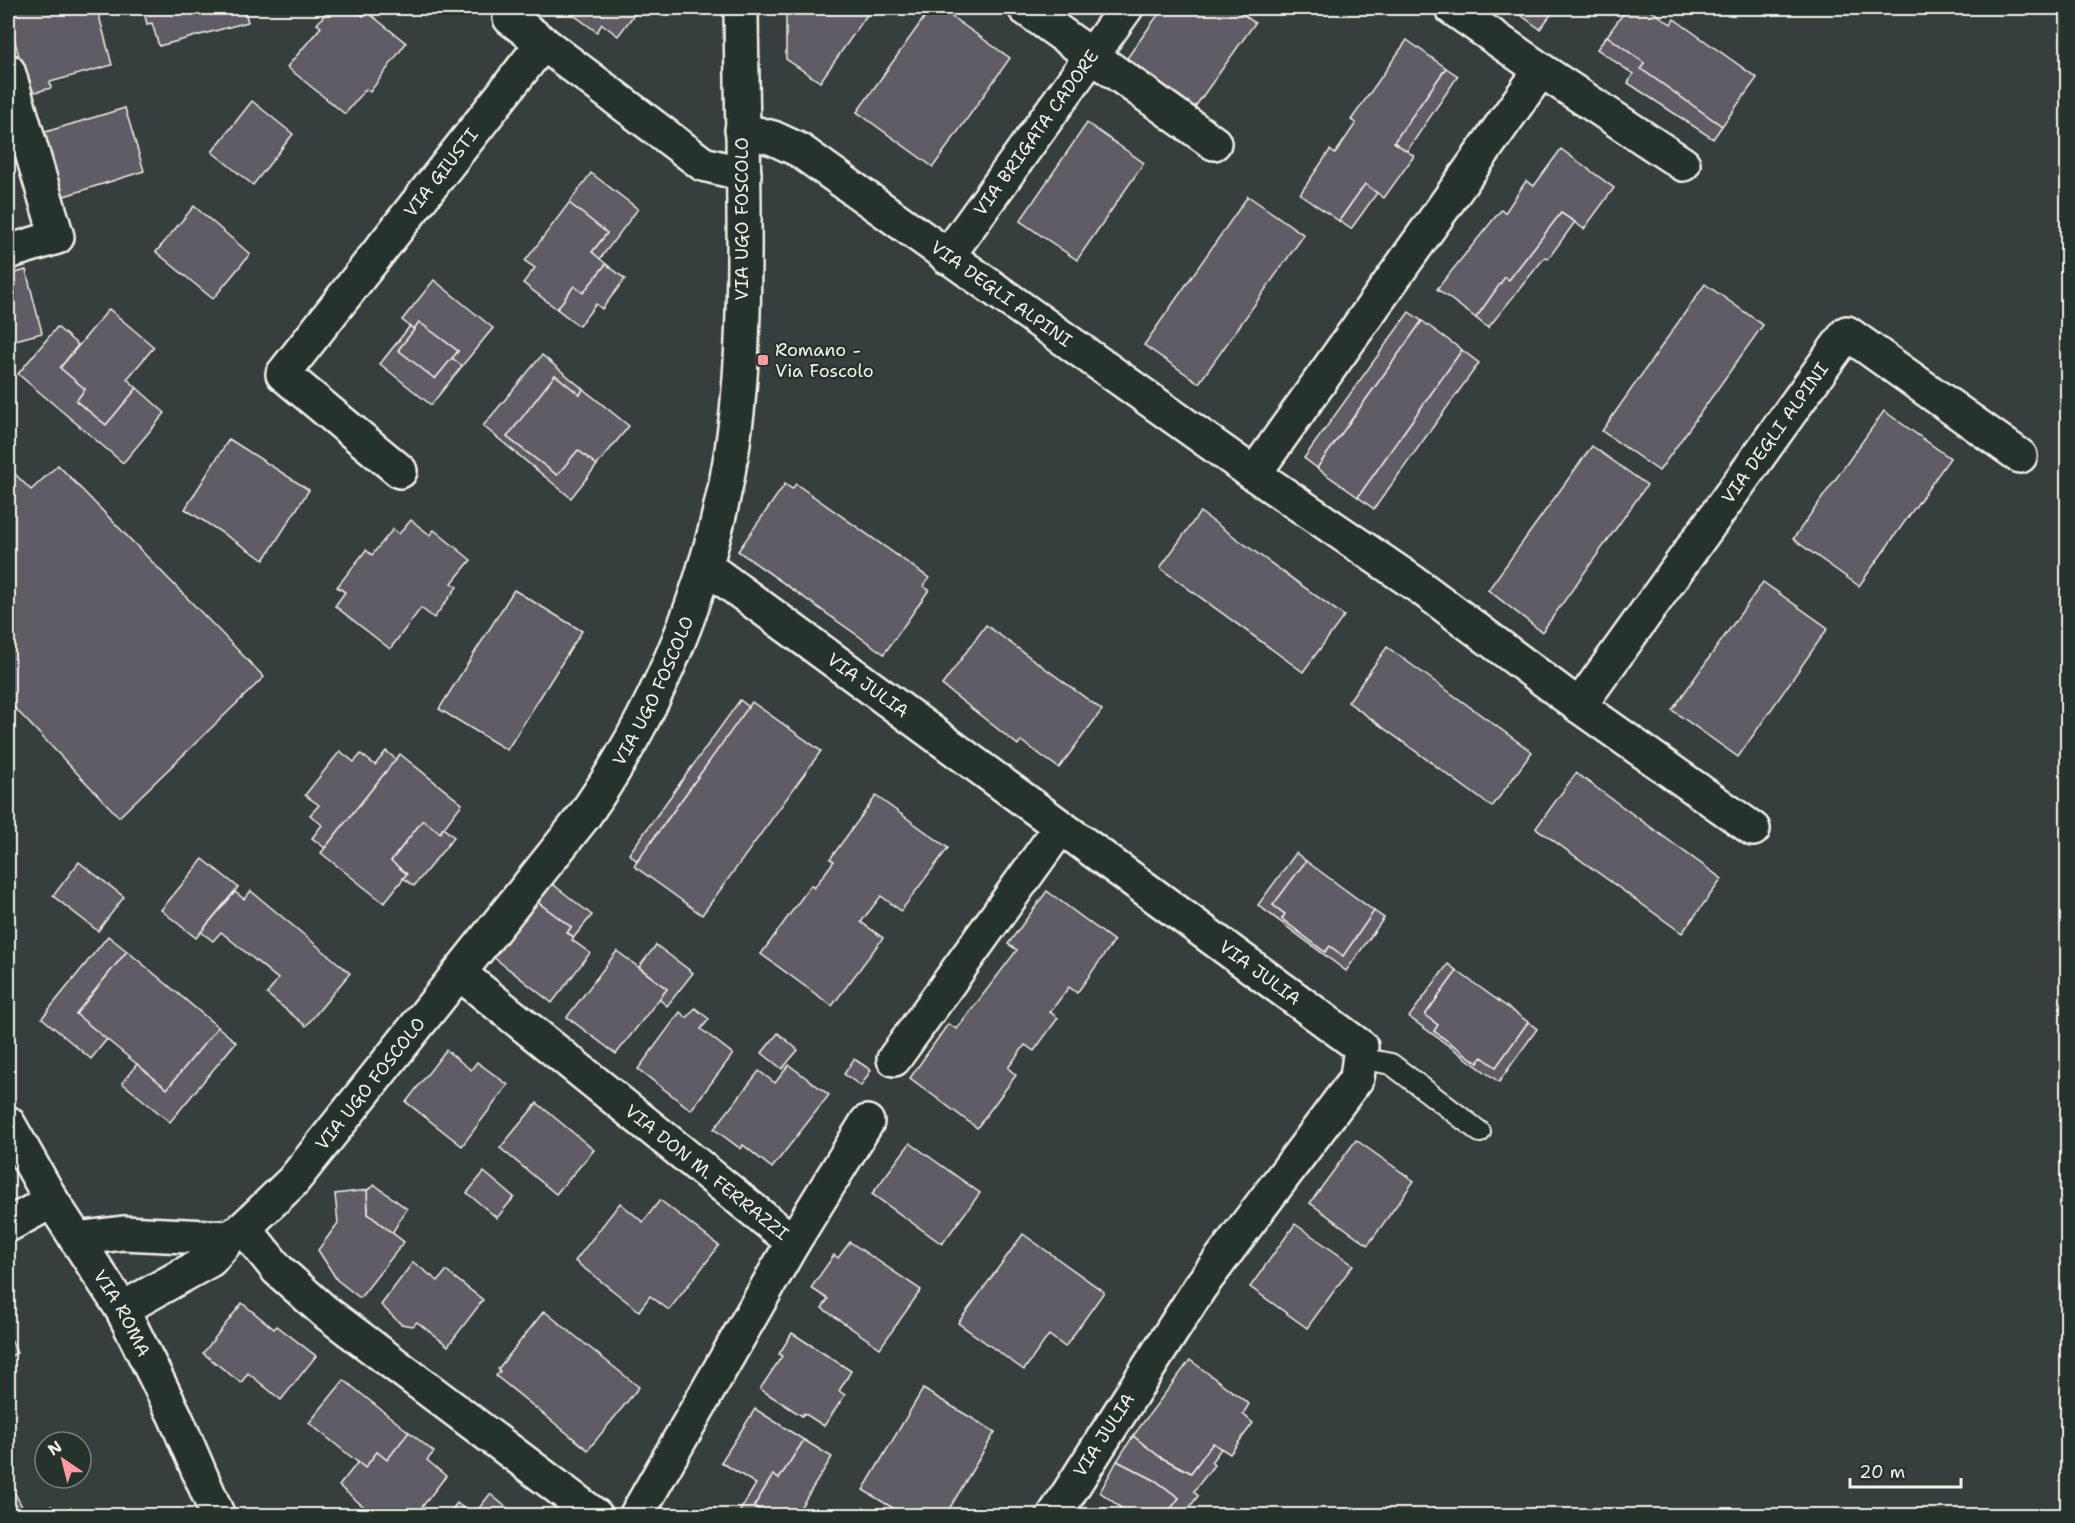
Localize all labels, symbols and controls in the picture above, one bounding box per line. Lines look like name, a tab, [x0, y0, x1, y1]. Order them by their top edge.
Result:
street label: VIA BRIGATA CADORE	[968, 45, 1104, 221]
street label: VIA GIUSTI	[399, 123, 484, 222]
street label: VIA UGO FOSCOLO	[730, 137, 754, 301]
street label: VIA DEGLI ALPINI	[926, 235, 1077, 353]
place label: Romano - Via Foscolo	[775, 338, 874, 383]
marker: Romano - Via Foscolo	[756, 353, 770, 367]
street label: VIA DEGLI ALPINI	[1716, 358, 1834, 509]
street label: VIA UGO FOSCOLO	[607, 613, 699, 770]
street label: VIA JULIA	[822, 647, 914, 723]
street label: VIA JULIA	[1214, 935, 1306, 1011]
street label: VIA UGO FOSCOLO	[310, 1012, 431, 1155]
street label: VIA DON M. FERRAZZI	[620, 1099, 794, 1246]
street label: VIA ROMA	[88, 1265, 156, 1361]
street label: VIA JULIA	[1068, 1388, 1140, 1482]
north arrow	[33, 1430, 93, 1490]
text: N	[43, 1436, 66, 1460]
scale bar	[1850, 1451, 1961, 1489]
text: 20 m	[1859, 1460, 1905, 1484]

